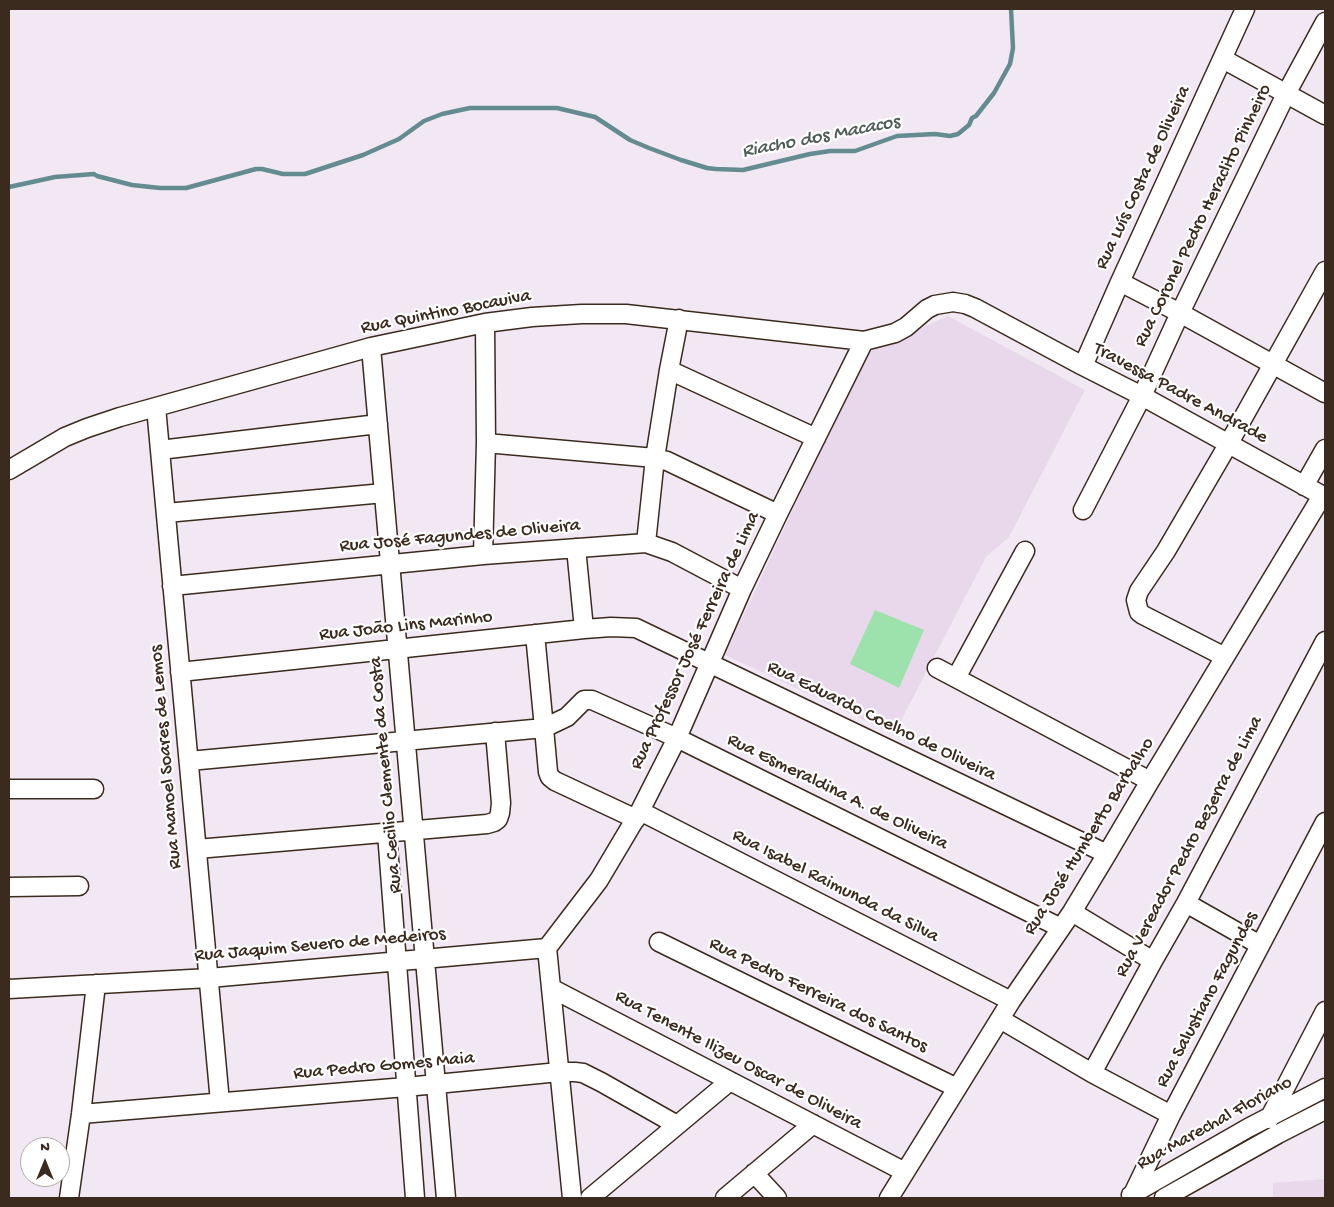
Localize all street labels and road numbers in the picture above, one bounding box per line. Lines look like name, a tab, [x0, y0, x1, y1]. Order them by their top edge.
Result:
street label: Rua Coronel Pedro Heraclito Pinheiro	[1130, 81, 1278, 351]
street label: Rua Luís Costa de Oliveira	[1091, 82, 1197, 274]
street label: Rua Quintino Bocauiva	[359, 285, 533, 341]
street label: Travessa Padre Andrade	[1089, 338, 1271, 450]
street label: Rua Professor José Ferreira de Lima	[626, 508, 766, 774]
street label: Rua José Fagundes de Oliveira	[339, 515, 581, 559]
street label: Rua João Lins Marinho	[318, 607, 494, 647]
street label: Rua Manoel Soares de Lemos	[146, 644, 188, 870]
street label: Rua Cecilio Clemente da Costa	[365, 656, 409, 894]
street label: Rua Eduardo Coelho de Oliveira	[763, 657, 999, 787]
street label: Rua Vereador Pedro Bezerra de Lima	[1111, 712, 1269, 982]
street label: Rua Esmeraldina A. de Oliveira	[723, 729, 951, 857]
street label: Rua José Humberto Barbalho	[1020, 734, 1160, 940]
street label: Rua Isabel Raimunda da Silva	[728, 825, 942, 949]
street label: Rua Salustiano Fagundes	[1152, 908, 1264, 1092]
street label: Rua Jaquim Severo de Medeiros	[194, 924, 446, 968]
street label: Rua Pedro Ferreira dos Santos	[705, 933, 931, 1059]
street label: Rua Tenente Ilizeu Oscar de Oliveira	[610, 986, 866, 1136]
street label: Rua Pedro Gomes Maia	[293, 1048, 475, 1086]
street label: Rua Marechal Floriano	[1133, 1072, 1297, 1176]

